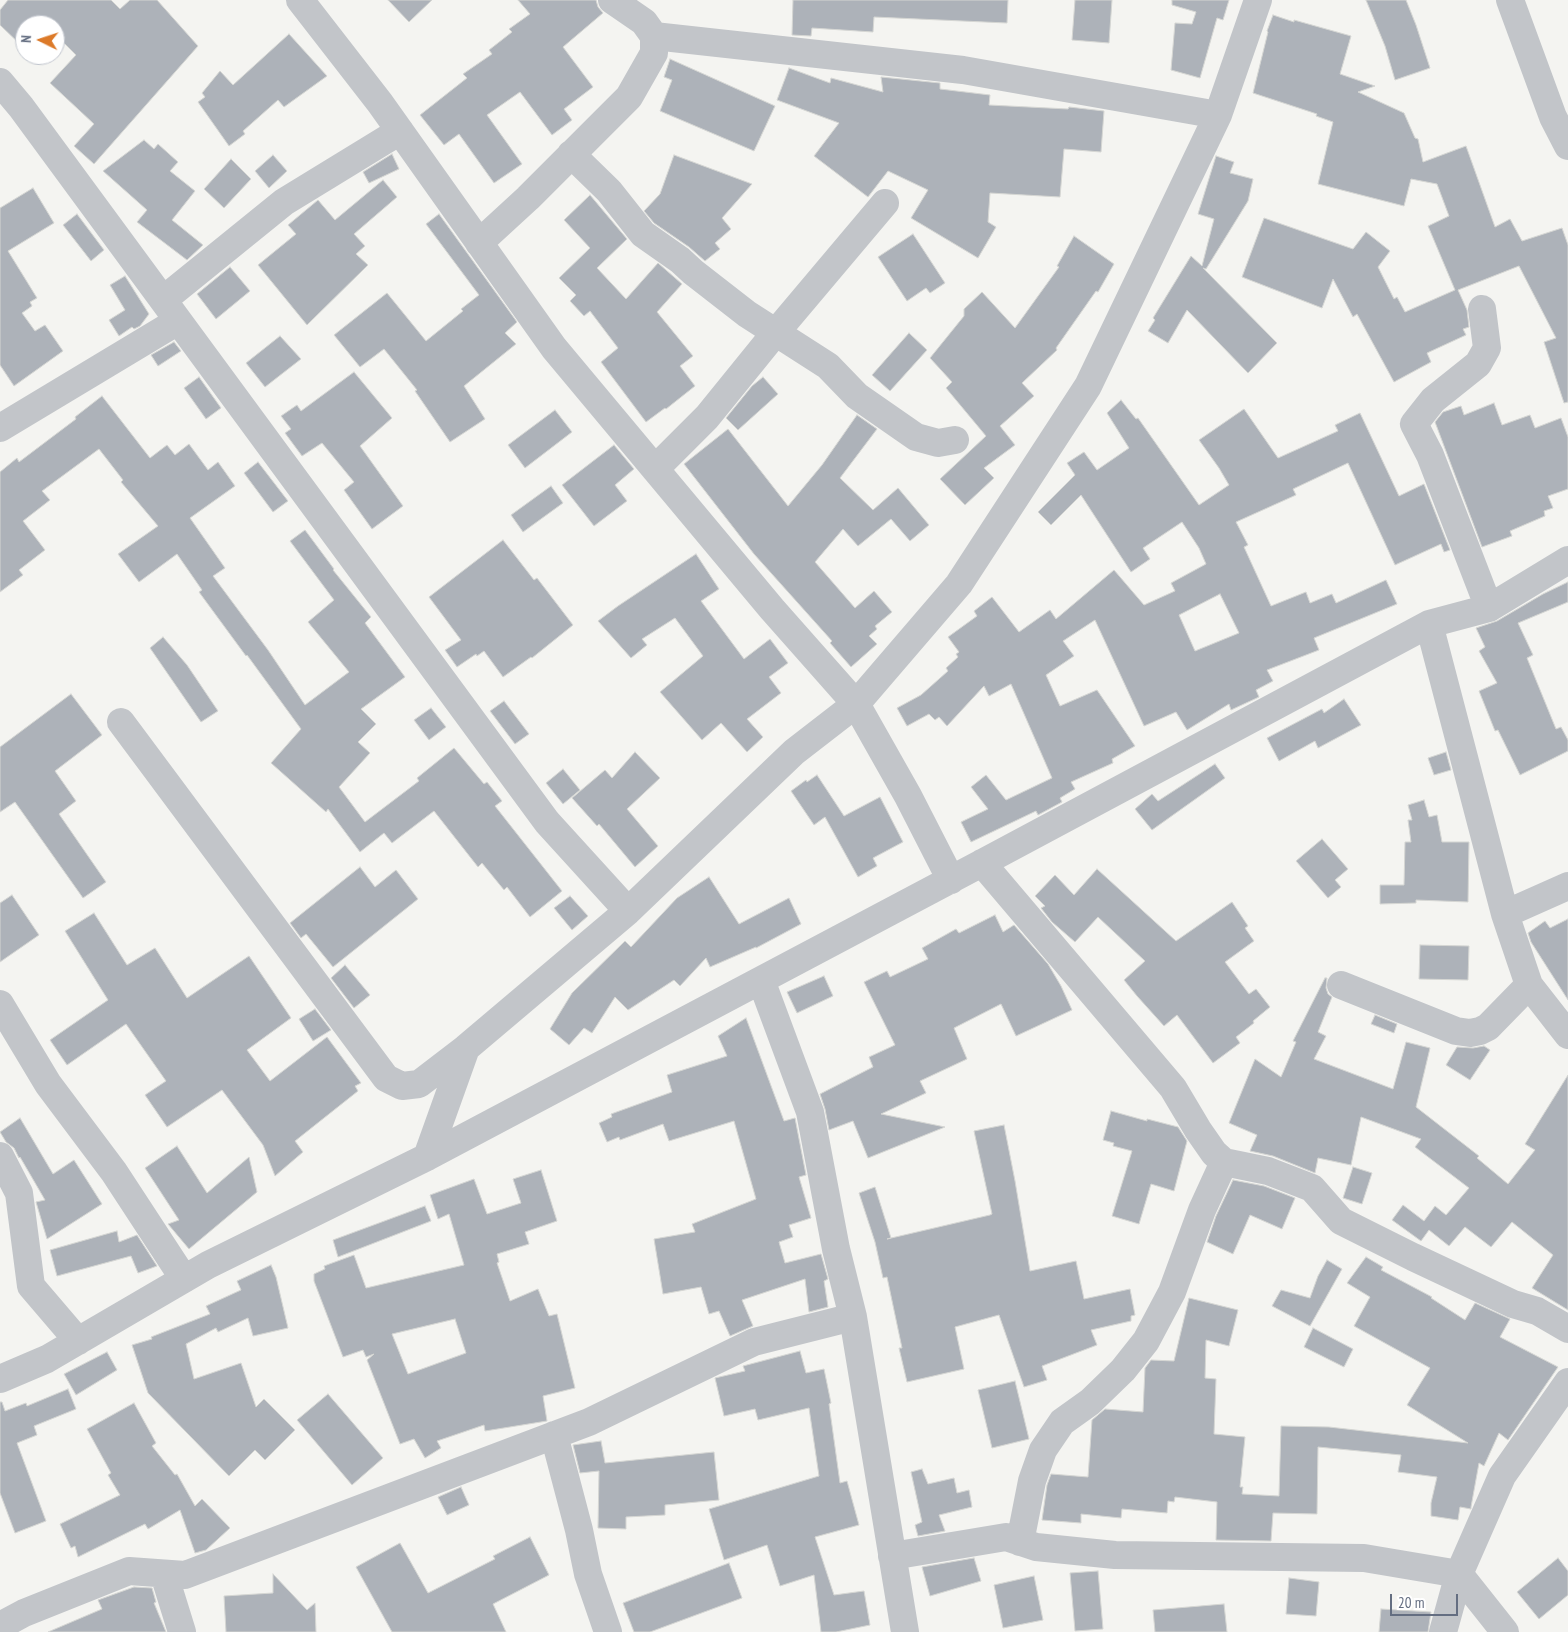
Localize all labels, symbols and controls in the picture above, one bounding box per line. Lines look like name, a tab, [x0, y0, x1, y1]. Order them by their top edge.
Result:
north arrow	[15, 15, 65, 65]
text: N	[17, 35, 35, 43]
scale bar	[1393, 1584, 1460, 1616]
text: 20 m	[1398, 1593, 1424, 1612]

